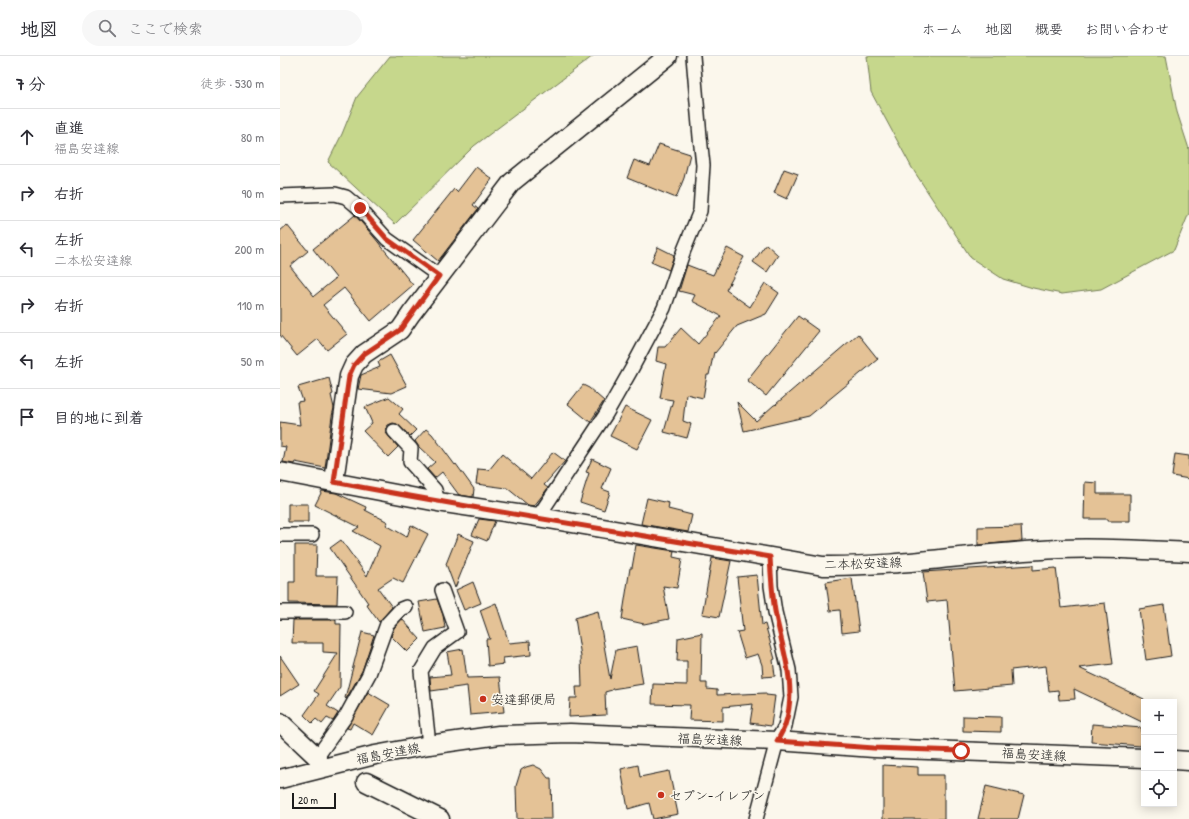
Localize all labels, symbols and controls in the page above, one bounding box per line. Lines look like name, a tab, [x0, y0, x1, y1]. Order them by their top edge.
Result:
search box	[82, 10, 362, 46]
text: 地図	[20, 16, 58, 42]
icon: search	[96, 17, 118, 39]
text: ここで検索	[128, 18, 203, 39]
text: ホーム	[922, 19, 963, 38]
text: 地図	[985, 19, 1013, 38]
text: 概要	[1035, 19, 1063, 38]
text: お問い合わせ	[1085, 19, 1169, 38]
text: 7 分	[16, 72, 45, 95]
text: 徒歩 · 530 m	[200, 74, 264, 92]
text: 直進	[54, 117, 84, 138]
icon: ahead	[16, 126, 38, 148]
text: 80 m	[241, 128, 264, 146]
text: 福島安達線	[54, 139, 119, 157]
icon: right	[16, 182, 38, 204]
text: 右折	[54, 183, 84, 204]
text: 90 m	[242, 184, 264, 202]
route end	[351, 199, 369, 217]
text: 左折	[54, 229, 84, 250]
icon: left	[16, 238, 38, 260]
text: 200 m	[234, 240, 264, 258]
text: 二本松安達線	[54, 251, 132, 269]
icon: right	[16, 294, 38, 316]
text: 右折	[54, 295, 84, 316]
text: 110 m	[237, 296, 264, 314]
icon: left	[16, 350, 38, 372]
text: 左折	[54, 351, 84, 372]
text: 50 m	[241, 352, 264, 370]
icon: arrive	[16, 406, 38, 428]
text: 目的地に到着	[54, 407, 144, 428]
street label: 二本松安達線	[824, 553, 903, 573]
place label: 安達郵便局	[491, 690, 556, 708]
marker: 安達郵便局	[478, 694, 488, 704]
map controls	[1141, 699, 1177, 807]
button: +	[1141, 699, 1177, 735]
street label: 福島安達線	[677, 729, 744, 749]
button: −	[1141, 735, 1177, 771]
street label: 福島安達線	[354, 738, 423, 768]
route start	[952, 742, 970, 760]
street label: 福島安達線	[1001, 743, 1068, 765]
button: locate	[1141, 771, 1177, 807]
place label: セブン-イレブン	[669, 786, 765, 804]
marker: セブン-イレブン	[656, 790, 666, 800]
scale bar	[292, 791, 336, 810]
text: 20 m	[298, 793, 318, 807]

